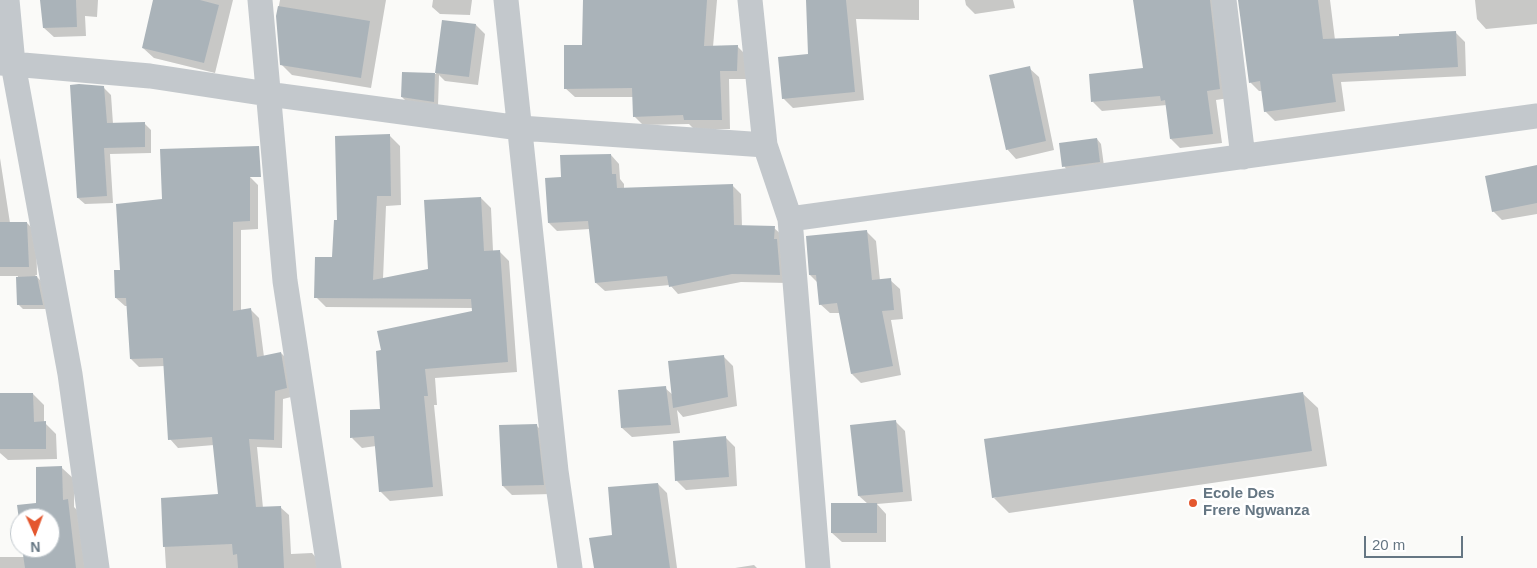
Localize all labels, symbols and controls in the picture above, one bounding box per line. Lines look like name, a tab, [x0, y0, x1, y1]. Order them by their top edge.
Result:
place label: Ecole Des Frere Ngwanza	[1203, 485, 1310, 520]
marker: Ecole Des Frere Ngwanza	[1187, 497, 1199, 509]
north arrow	[10, 508, 60, 558]
scale bar	[1367, 526, 1466, 558]
text: 20 m	[1372, 536, 1405, 553]
text: N	[30, 539, 41, 555]

